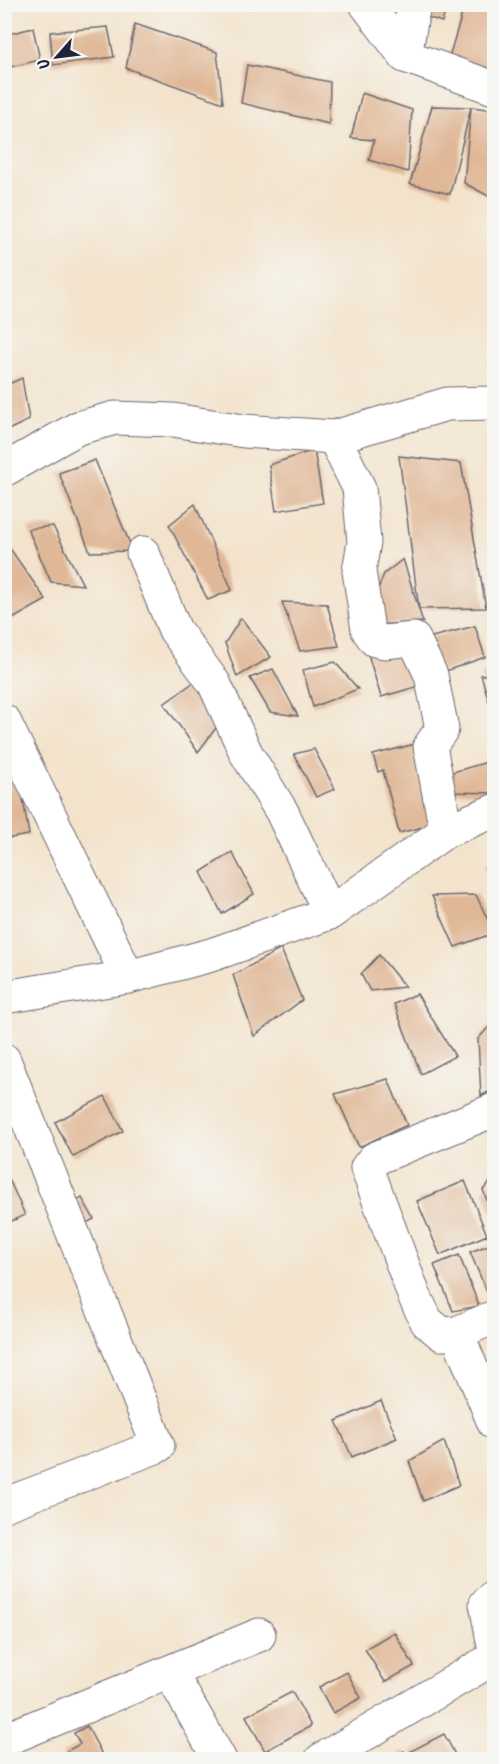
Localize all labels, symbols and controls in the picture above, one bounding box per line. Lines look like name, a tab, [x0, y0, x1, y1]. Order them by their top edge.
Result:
north arrow	[27, 27, 87, 87]
text: U	[32, 53, 58, 73]

